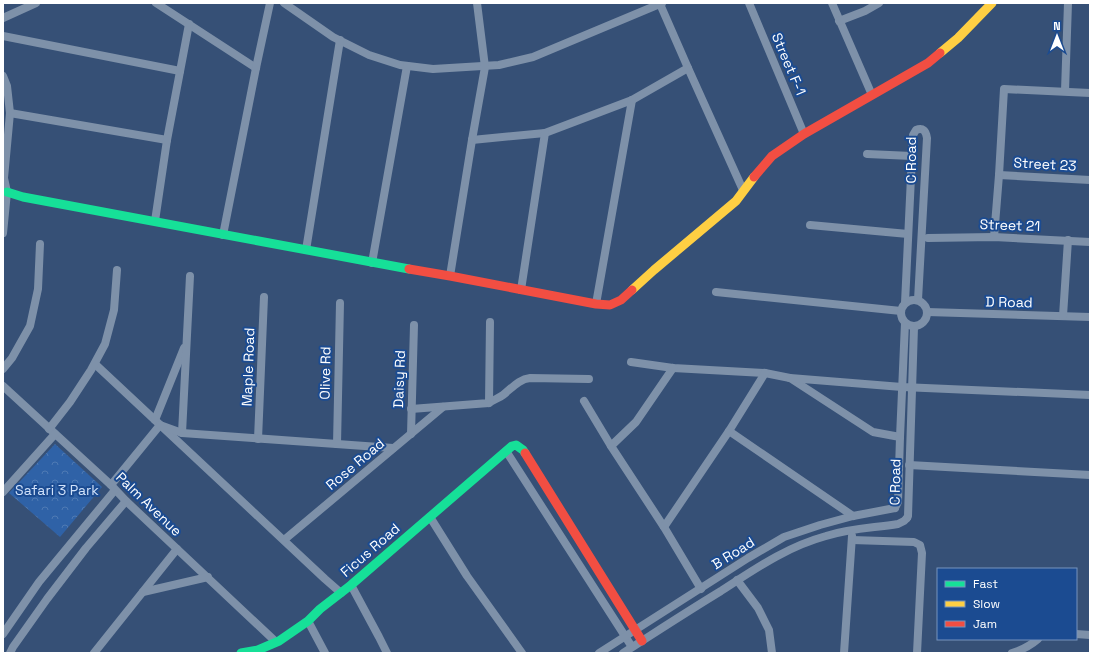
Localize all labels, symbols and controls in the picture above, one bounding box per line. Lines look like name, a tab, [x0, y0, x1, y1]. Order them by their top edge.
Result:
north arrow	[1037, 16, 1077, 56]
text: N	[1053, 19, 1061, 33]
street label: Street F-1	[768, 30, 810, 98]
street label: C Road	[902, 137, 920, 183]
street label: Street 23	[1013, 153, 1077, 175]
street label: Street 21	[979, 215, 1041, 235]
street label: D Road	[985, 293, 1033, 311]
street label: Maple Road	[238, 327, 258, 407]
street label: Olive Rd	[316, 346, 334, 400]
street label: Daisy Rd	[389, 350, 409, 408]
street label: Rose Road	[322, 434, 388, 494]
street label: C Road	[886, 458, 904, 506]
street label: Palm Avenue	[112, 468, 186, 540]
park label: Safari 3 Park	[15, 481, 99, 499]
street label: Ficus Road	[336, 519, 404, 581]
street label: B Road	[708, 533, 758, 573]
legend	[937, 568, 1077, 640]
text: Fast	[973, 576, 998, 592]
text: Slow	[973, 596, 1000, 612]
text: Jam	[973, 616, 997, 632]

